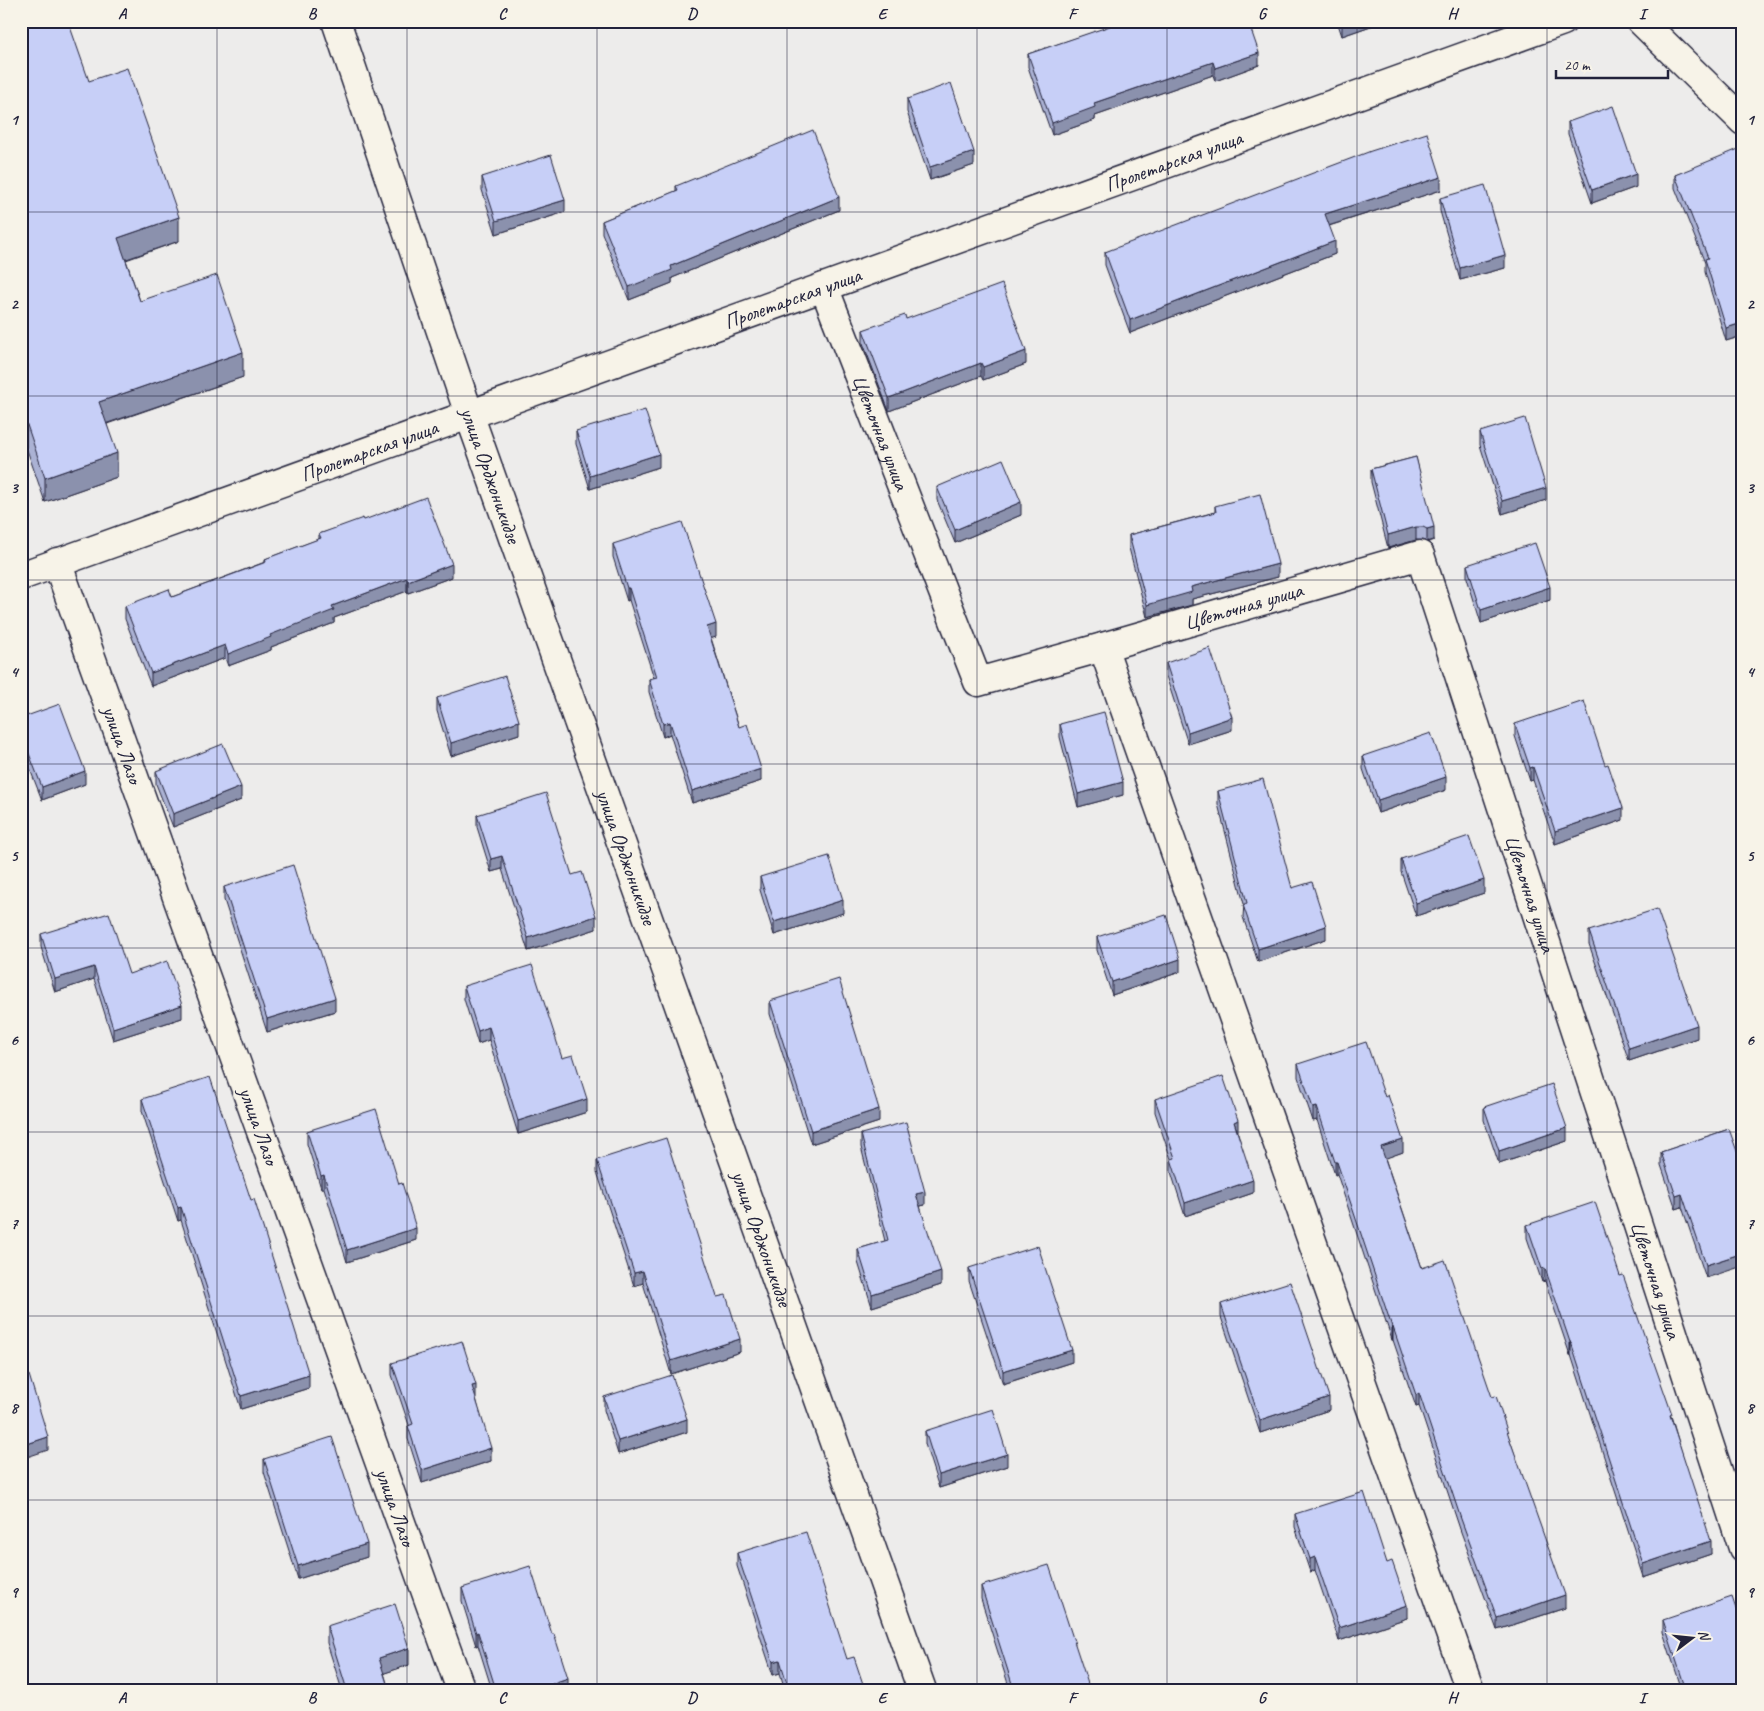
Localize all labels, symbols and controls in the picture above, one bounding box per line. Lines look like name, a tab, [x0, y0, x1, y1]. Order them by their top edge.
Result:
text: A	[118, 4, 128, 24]
text: B	[308, 4, 318, 24]
text: C	[498, 4, 508, 24]
text: D	[687, 4, 698, 24]
text: E	[878, 4, 889, 24]
text: F	[1068, 4, 1079, 24]
text: G	[1258, 4, 1268, 24]
text: H	[1447, 4, 1459, 24]
text: I	[1639, 4, 1649, 24]
scale bar	[1556, 48, 1669, 80]
text: 20 m	[1564, 56, 1591, 75]
text: 1	[10, 110, 19, 130]
text: 1	[1746, 110, 1755, 130]
street label: Пролетарская улица	[1102, 124, 1247, 198]
street label: Пролетарская улица	[721, 261, 866, 335]
text: 2	[10, 294, 19, 314]
text: 2	[1746, 294, 1755, 314]
street label: Цветочная улица	[846, 371, 916, 496]
street label: улица Орджоникидзе	[454, 402, 528, 549]
street label: Пролетарская улица	[297, 414, 443, 487]
text: 3	[10, 478, 19, 498]
text: 3	[1746, 478, 1755, 498]
street label: Цветочная улица	[1181, 576, 1308, 636]
text: 4	[10, 662, 19, 682]
text: 4	[1746, 662, 1755, 682]
street label: улица Лазо	[96, 700, 149, 789]
street label: улица Орджоникидзе	[590, 784, 663, 930]
street label: Цветочная улица	[1499, 832, 1562, 958]
text: 5	[11, 846, 20, 866]
text: 5	[1747, 846, 1756, 866]
text: 6	[10, 1030, 19, 1050]
text: 6	[1746, 1030, 1755, 1050]
street label: улица Лазо	[232, 1082, 286, 1171]
street label: улица Орджоникидзе	[725, 1165, 799, 1312]
text: 7	[10, 1214, 19, 1234]
text: 7	[1746, 1214, 1755, 1234]
street label: Цветочная улица	[1625, 1218, 1688, 1344]
text: 8	[10, 1398, 19, 1418]
text: 8	[1746, 1398, 1755, 1418]
street label: улица Лазо	[369, 1463, 422, 1552]
text: 9	[10, 1582, 19, 1602]
text: 9	[1746, 1582, 1755, 1602]
north arrow	[1666, 1614, 1716, 1664]
text: N	[1695, 1628, 1714, 1643]
text: A	[118, 1688, 128, 1708]
text: B	[308, 1688, 318, 1708]
text: C	[498, 1688, 508, 1708]
text: D	[687, 1688, 698, 1708]
text: E	[878, 1688, 889, 1708]
text: F	[1068, 1688, 1079, 1708]
text: G	[1258, 1688, 1268, 1708]
text: H	[1447, 1688, 1459, 1708]
text: I	[1639, 1688, 1649, 1708]

